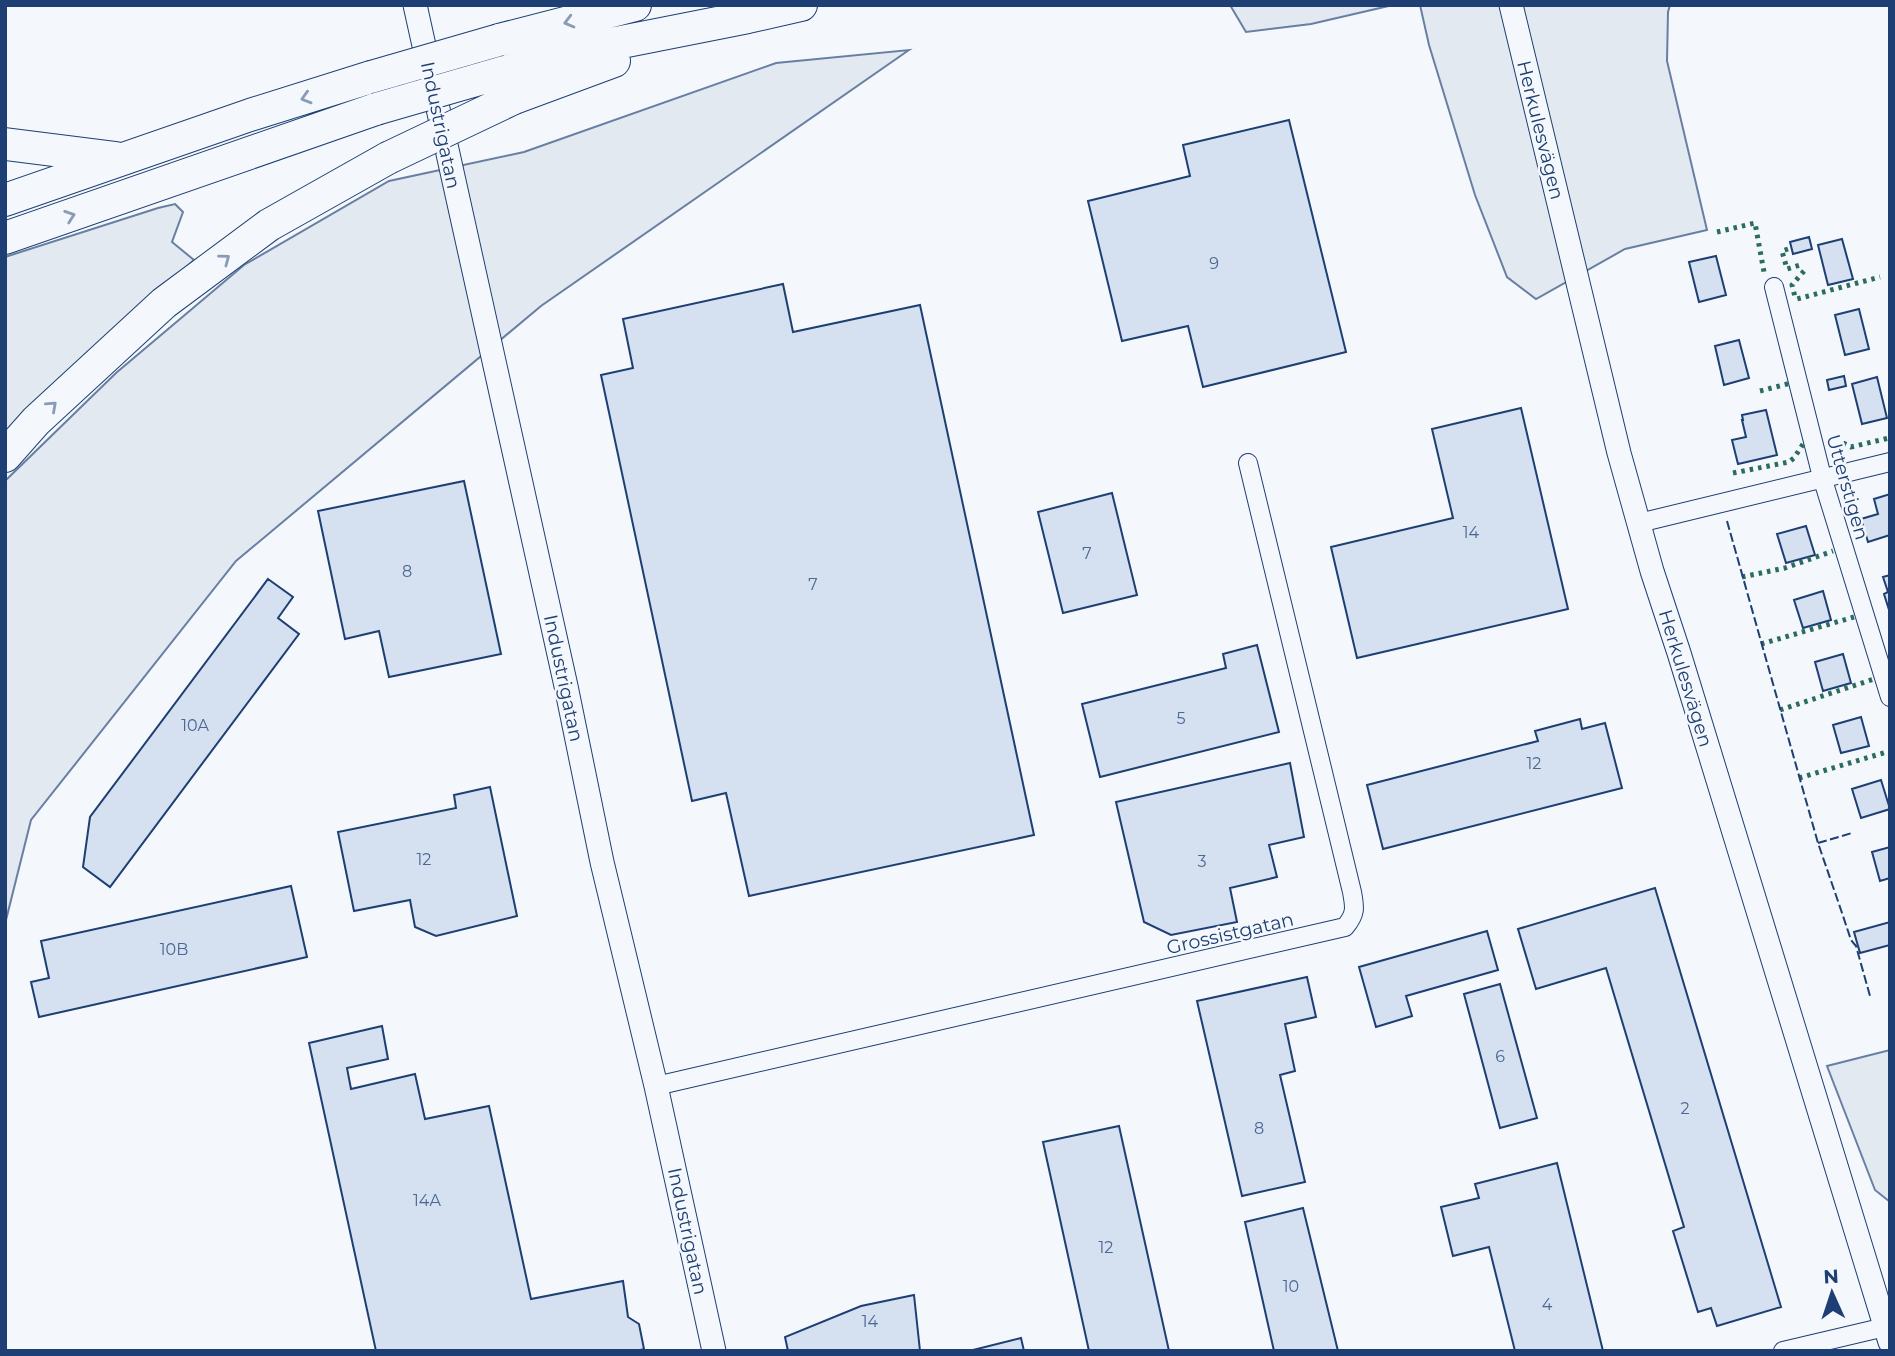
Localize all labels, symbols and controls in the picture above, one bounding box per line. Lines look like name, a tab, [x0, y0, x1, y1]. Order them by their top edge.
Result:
one-way arrow	[563, 14, 575, 28]
street label: Herkulesvägen	[1512, 58, 1569, 202]
street label: Industrigatan	[416, 59, 465, 191]
one-way arrow	[300, 89, 312, 104]
one-way arrow	[63, 210, 76, 224]
one-way arrow	[217, 254, 229, 267]
house number: 9	[1209, 254, 1219, 273]
one-way arrow	[44, 402, 57, 414]
street label: Utterstigen	[1822, 432, 1874, 542]
house number: 14	[1463, 523, 1480, 542]
house number: 7	[1082, 544, 1092, 563]
house number: 8	[402, 562, 412, 581]
house number: 7	[808, 575, 818, 594]
street label: Herkulesvägen	[1654, 607, 1717, 750]
street label: Industrigatan	[539, 612, 588, 744]
house number: 5	[1176, 709, 1186, 728]
house number: 10A	[181, 716, 209, 735]
house number: 12	[1527, 754, 1541, 773]
house number: 12	[417, 850, 431, 869]
house number: 3	[1197, 852, 1207, 871]
street label: Grossistgatan	[1164, 908, 1296, 959]
house number: 10B	[160, 940, 188, 959]
house number: 6	[1495, 1047, 1505, 1066]
house number: 2	[1680, 1099, 1690, 1118]
house number: 8	[1254, 1119, 1264, 1138]
street label: Industrigatan	[663, 1165, 712, 1297]
house number: 14A	[413, 1191, 441, 1210]
house number: 12	[1099, 1238, 1113, 1257]
north arrow	[1797, 1258, 1867, 1328]
text: N	[1823, 1265, 1839, 1288]
house number: 10	[1283, 1277, 1299, 1296]
house number: 4	[1542, 1295, 1553, 1314]
house number: 14	[862, 1312, 879, 1331]

